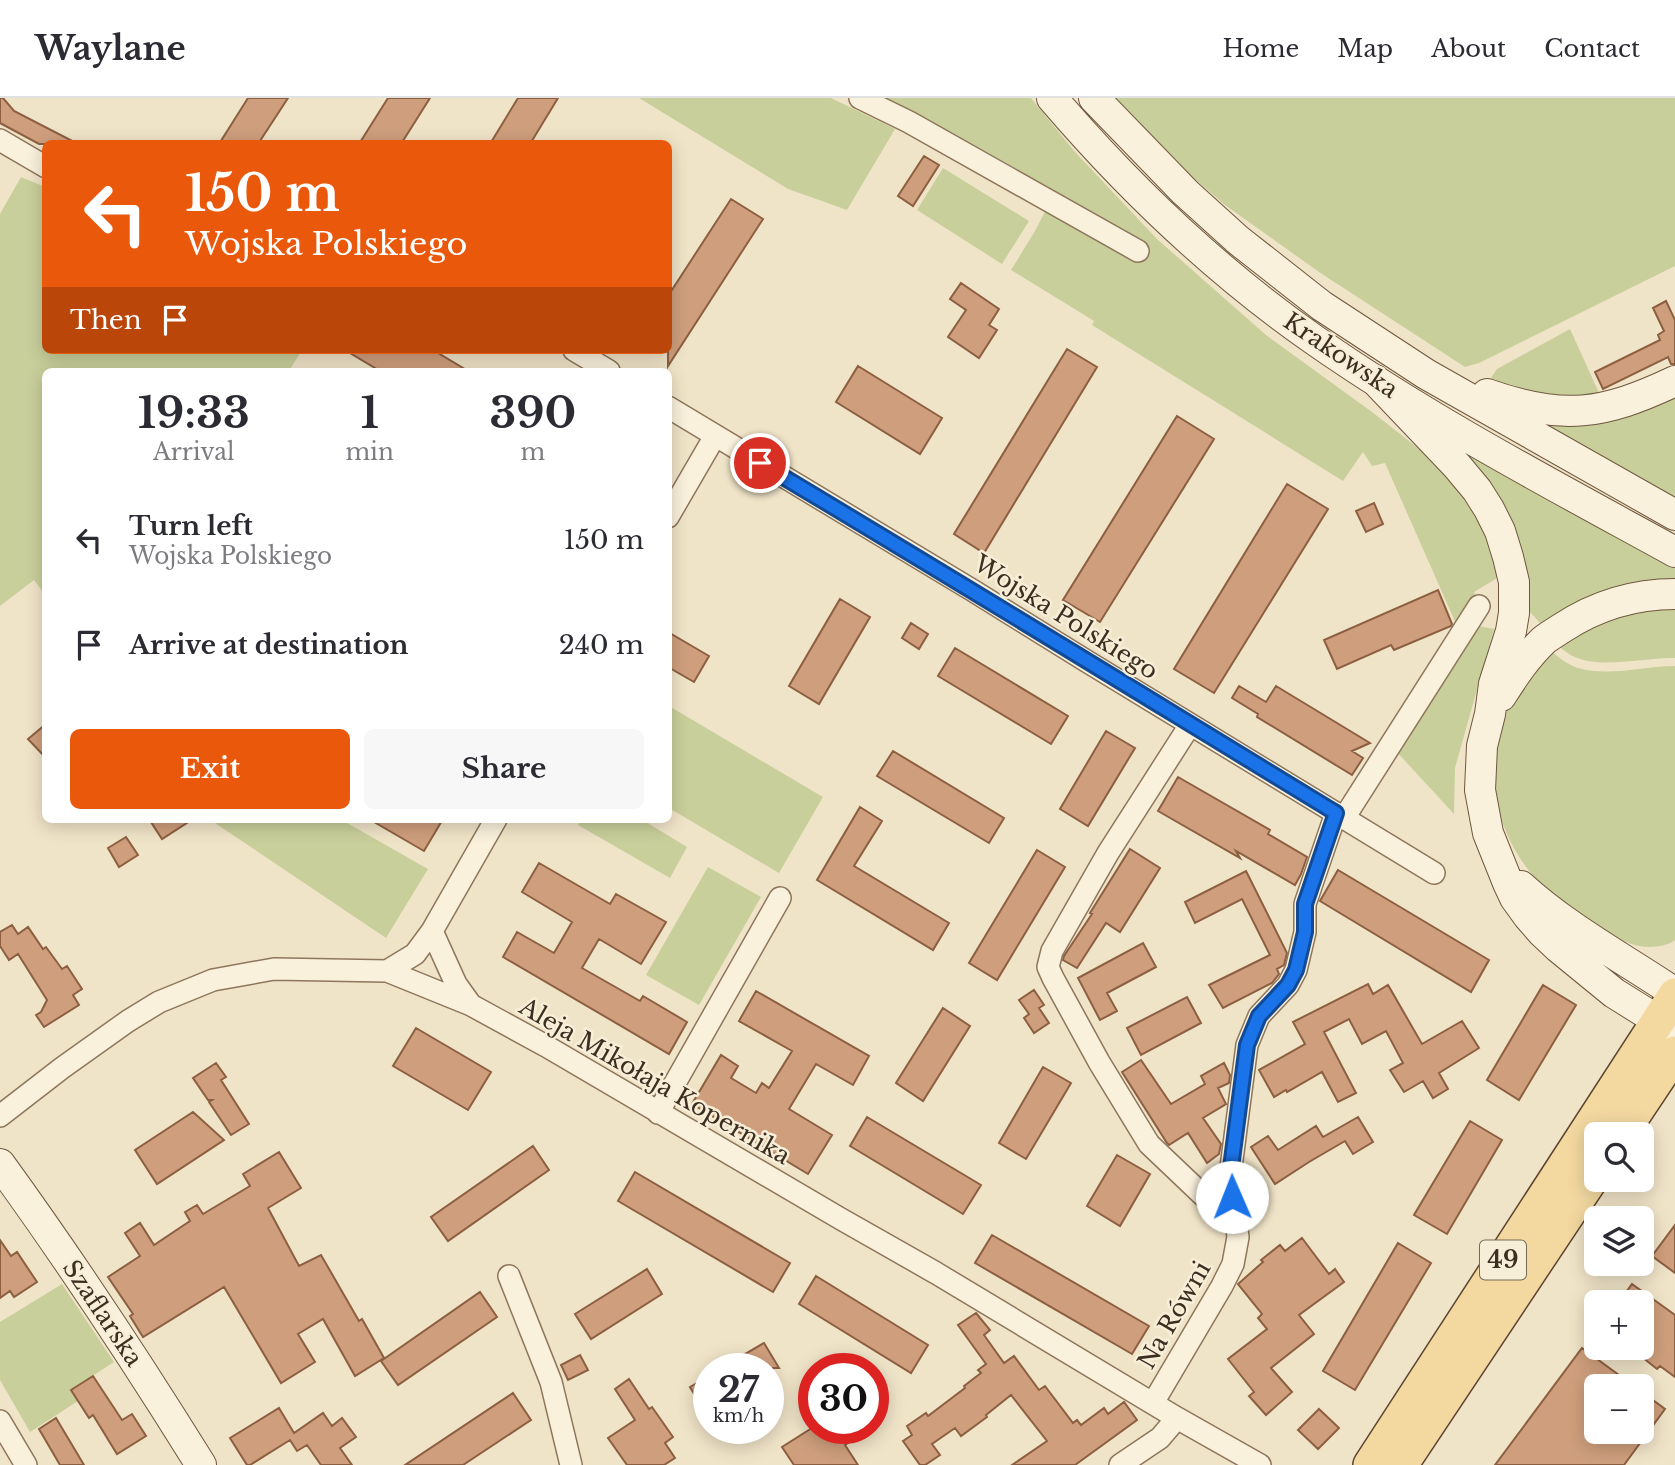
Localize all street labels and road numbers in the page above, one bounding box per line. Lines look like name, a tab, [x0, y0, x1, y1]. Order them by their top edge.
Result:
street label: Krakowska	[1278, 306, 1404, 404]
street label: Wojska Polskiego	[968, 548, 1163, 685]
street label: Aleja Mikołaja Kopernika	[514, 991, 796, 1171]
road number: 49	[1480, 1240, 1526, 1280]
street label: Szaflarska	[57, 1254, 150, 1372]
street label: Na Równi	[1132, 1256, 1216, 1374]

